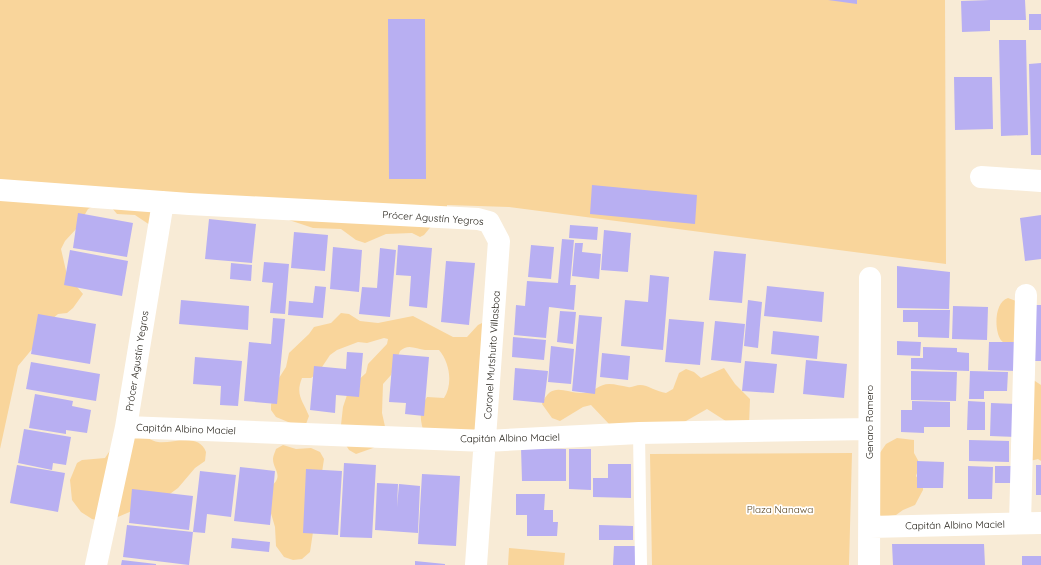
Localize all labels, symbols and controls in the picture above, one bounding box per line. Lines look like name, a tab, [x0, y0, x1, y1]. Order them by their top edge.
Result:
street label: Prócer Agustín Yegros	[382, 208, 484, 228]
street label: Coronel Mutshuito Villasboa	[481, 290, 503, 420]
street label: Prócer Agustín Yegros	[123, 309, 151, 412]
street label: Genaro Romero	[863, 385, 876, 459]
street label: Capitán Albino Maciel	[136, 421, 236, 437]
street label: Capitán Albino Maciel	[460, 431, 560, 445]
park label: Plaza Nanawa	[747, 503, 813, 516]
street label: Capitán Albino Maciel	[905, 518, 1005, 532]

